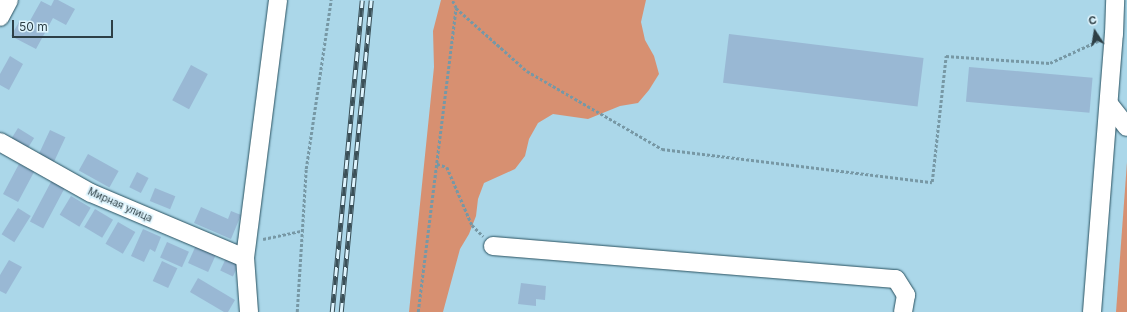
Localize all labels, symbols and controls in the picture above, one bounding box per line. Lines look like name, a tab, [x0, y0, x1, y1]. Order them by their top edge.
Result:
scale bar	[14, 12, 115, 38]
north arrow	[1075, 12, 1115, 52]
text: С	[1087, 13, 1098, 28]
text: 50 m	[19, 19, 48, 34]
street label: Мирная улица	[86, 185, 154, 225]

